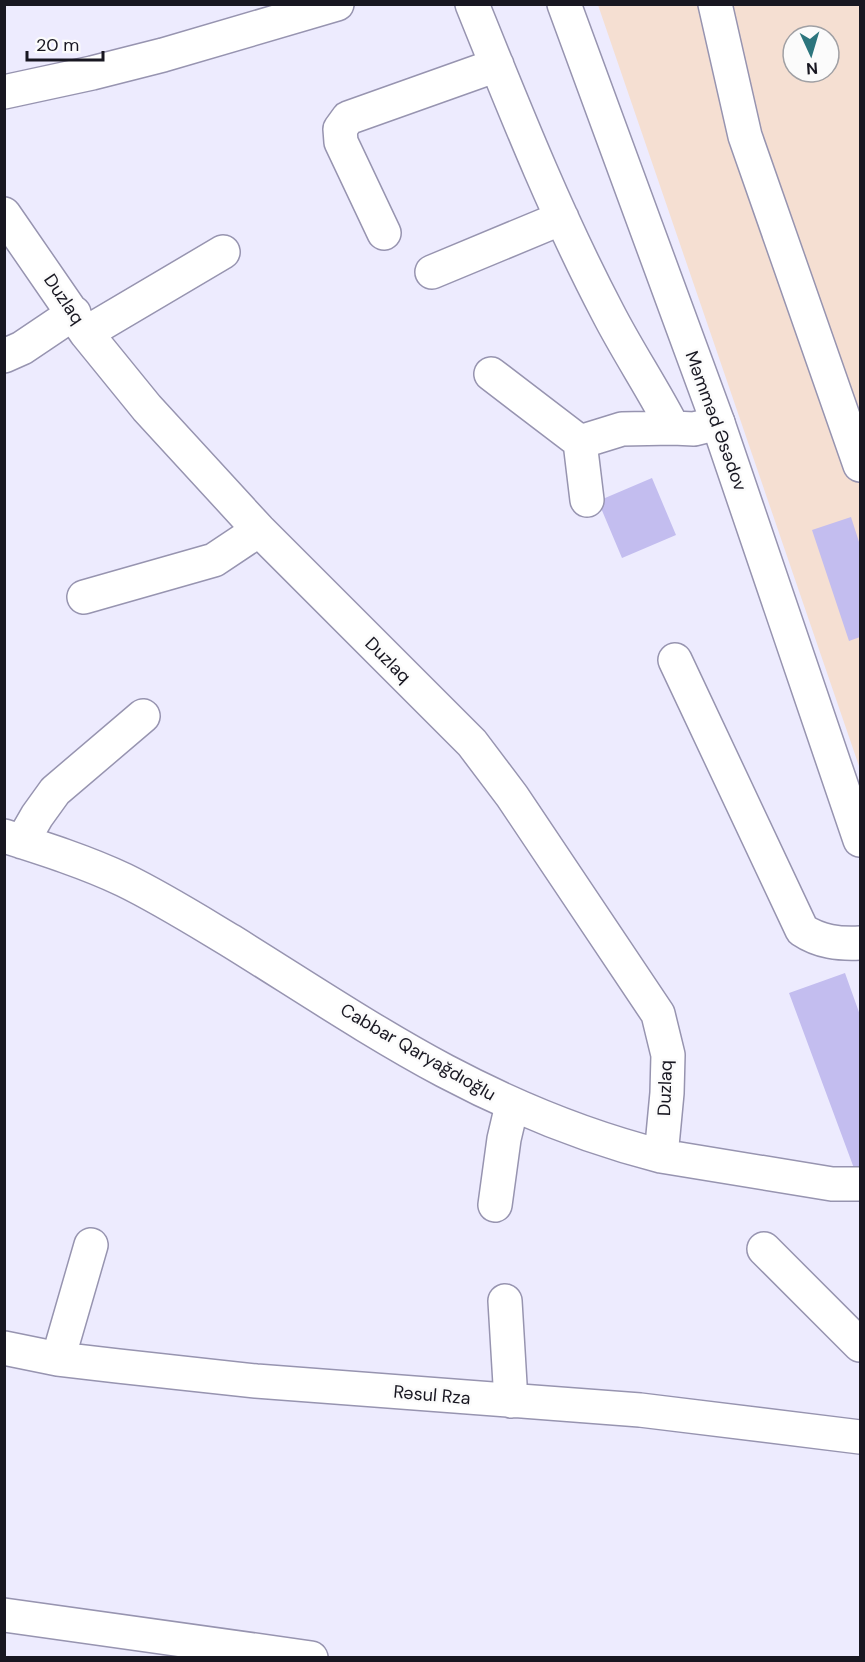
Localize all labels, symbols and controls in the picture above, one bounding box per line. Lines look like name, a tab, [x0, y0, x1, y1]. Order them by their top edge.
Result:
scale bar	[27, 24, 104, 62]
north arrow	[781, 24, 841, 84]
text: 20 m	[36, 33, 79, 57]
text: N	[805, 58, 819, 79]
street label: Duzlaq	[38, 269, 90, 329]
street label: Məmməd Əsədov	[680, 348, 753, 495]
street label: Duzlaq	[360, 632, 416, 688]
street label: Cabbar Qaryağdıoğlu	[336, 998, 500, 1106]
street label: Duzlaq	[652, 1060, 678, 1116]
street label: Rəsul Rza	[392, 1380, 472, 1410]

